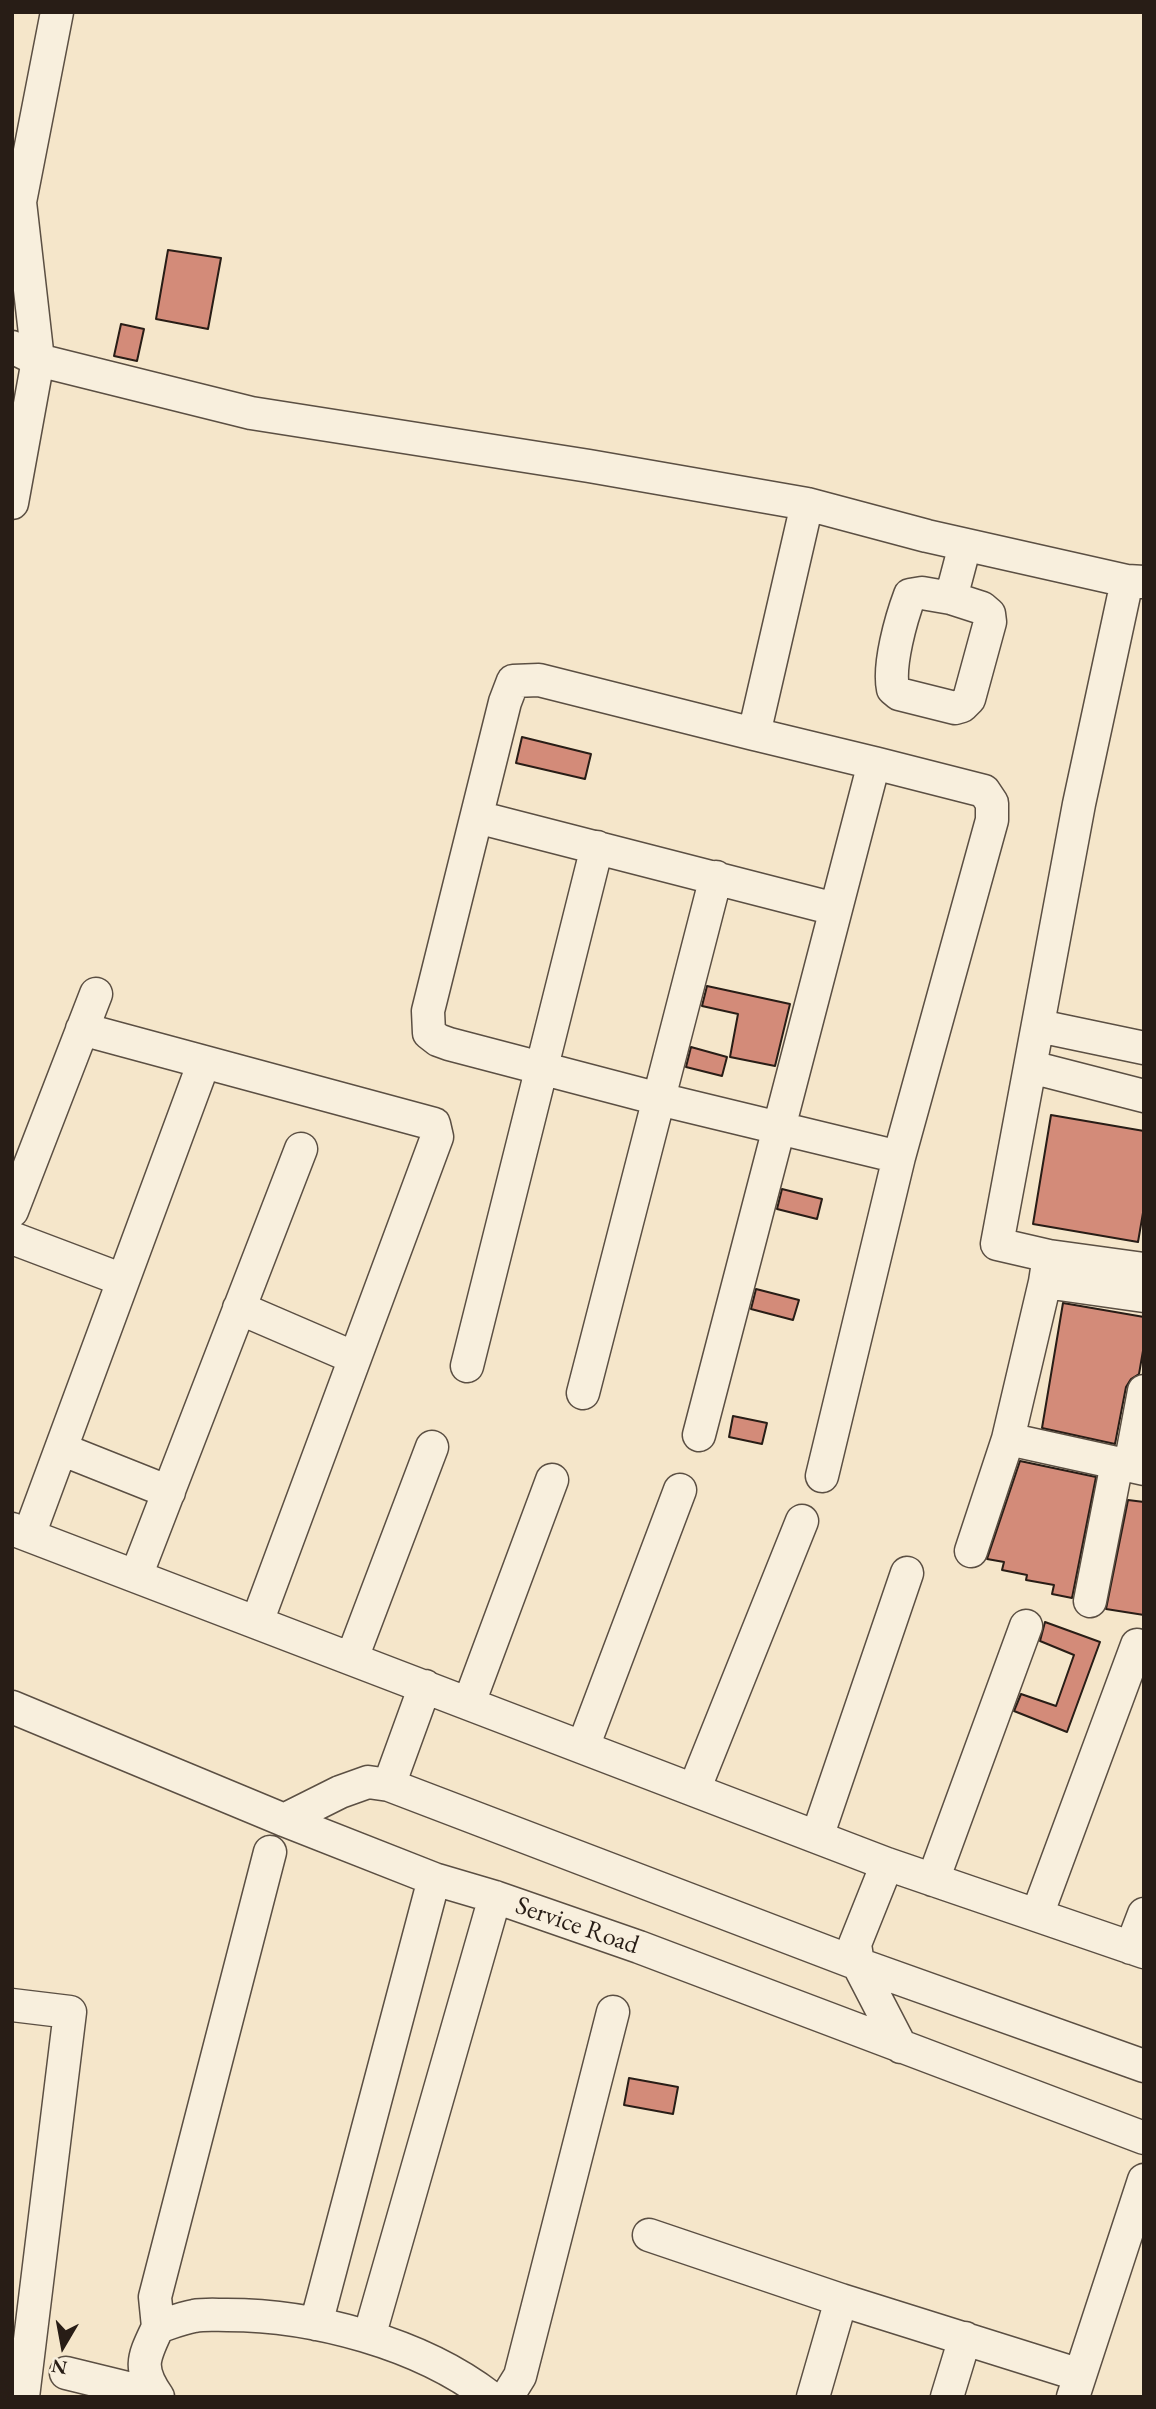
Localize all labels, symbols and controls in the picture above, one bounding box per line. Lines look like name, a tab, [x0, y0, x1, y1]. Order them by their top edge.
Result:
street label: Service Road	[511, 1890, 643, 1962]
north arrow	[28, 2311, 98, 2381]
text: N	[50, 2354, 69, 2381]

